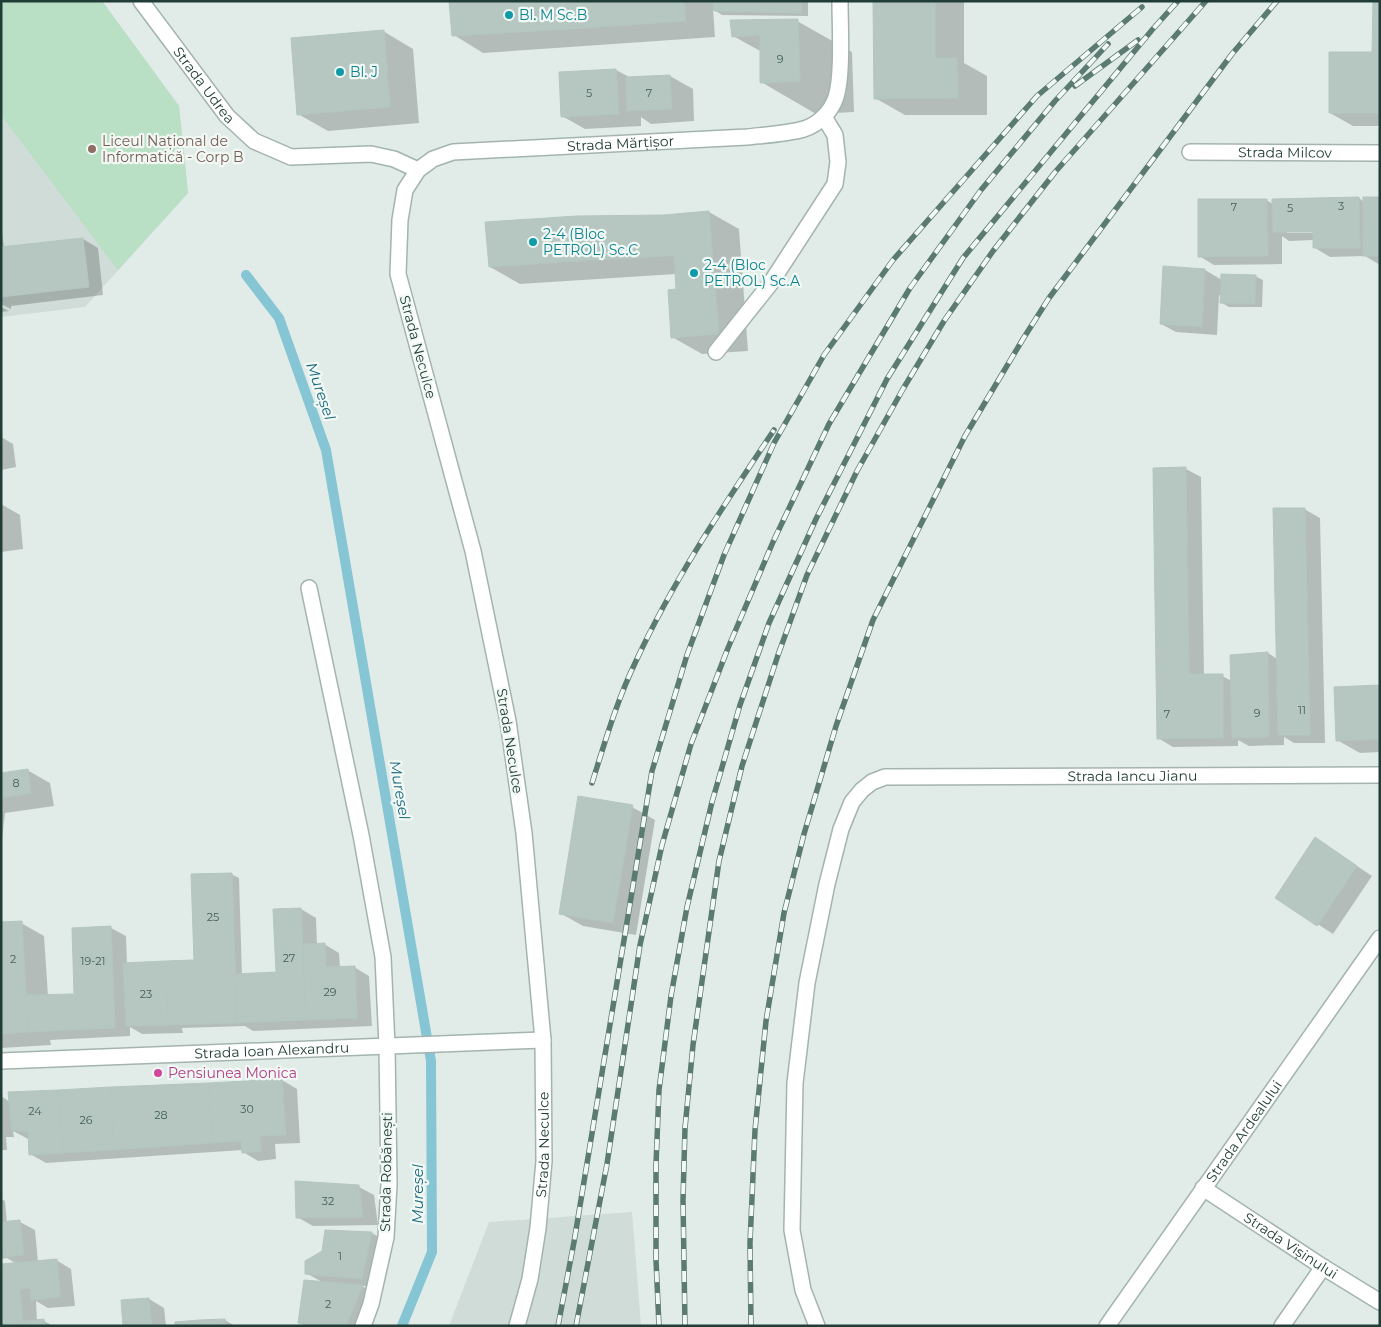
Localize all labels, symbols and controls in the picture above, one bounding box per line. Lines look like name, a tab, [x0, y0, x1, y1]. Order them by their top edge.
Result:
place label: Bl. M Sc.B	[519, 6, 587, 24]
marker: Bl. M Sc.B	[503, 9, 515, 21]
street label: Strada Udrea	[169, 43, 238, 127]
house number: 9	[777, 52, 784, 66]
place label: Bl. J	[350, 63, 378, 81]
marker: Bl. J	[334, 66, 346, 78]
house number: 5	[586, 86, 592, 100]
house number: 7	[646, 86, 652, 100]
place label: Liceul Național de Informatică - Corp B	[102, 132, 244, 166]
street label: Strada Mărțișor	[566, 132, 675, 155]
marker: Liceul Național de Informatică - Corp B	[86, 143, 98, 155]
street label: Strada Milcov	[1238, 143, 1332, 162]
house number: 3	[1338, 199, 1344, 213]
house number: 7	[1231, 200, 1237, 214]
house number: 5	[1287, 201, 1293, 215]
place label: 2-4 (Bloc PETROL) Sc.C	[543, 225, 638, 259]
marker: 2-4 (Bloc PETROL) Sc.C	[527, 236, 539, 248]
place label: 2-4 (Bloc PETROL) Sc.A	[704, 256, 801, 290]
marker: 2-4 (Bloc PETROL) Sc.A	[688, 267, 700, 279]
street label: Strada Neculce	[396, 293, 440, 401]
water label: Mureșel	[302, 360, 340, 422]
street label: Strada Neculce	[493, 687, 527, 795]
house number: 11	[1298, 703, 1306, 717]
house number: 9	[1254, 706, 1261, 720]
house number: 7	[1164, 707, 1170, 721]
water label: Mureșel	[385, 759, 415, 821]
street label: Strada Iancu Jianu	[1067, 767, 1197, 785]
house number: 8	[12, 776, 20, 790]
house number: 25	[207, 910, 219, 924]
house number: 27	[283, 951, 295, 965]
house number: 2	[10, 952, 16, 966]
house number: 19-21	[80, 954, 106, 968]
house number: 29	[324, 985, 337, 999]
house number: 23	[140, 987, 152, 1001]
street label: Strada Ioan Alexandru	[194, 1039, 350, 1063]
place label: Pensiunea Monica	[168, 1064, 297, 1082]
marker: Pensiunea Monica	[152, 1067, 164, 1079]
street label: Strada Ardealului	[1202, 1077, 1286, 1186]
street label: Strada Neculce	[532, 1091, 553, 1198]
house number: 30	[240, 1102, 254, 1116]
house number: 24	[28, 1104, 42, 1118]
house number: 28	[154, 1108, 168, 1122]
street label: Strada Robănești	[376, 1112, 397, 1232]
house number: 26	[80, 1113, 93, 1127]
water label: Mureșel	[408, 1164, 427, 1224]
house number: 32	[322, 1194, 334, 1208]
street label: Strada Vișinului	[1240, 1208, 1341, 1283]
house number: 1	[338, 1249, 342, 1263]
house number: 2	[325, 1297, 331, 1311]

